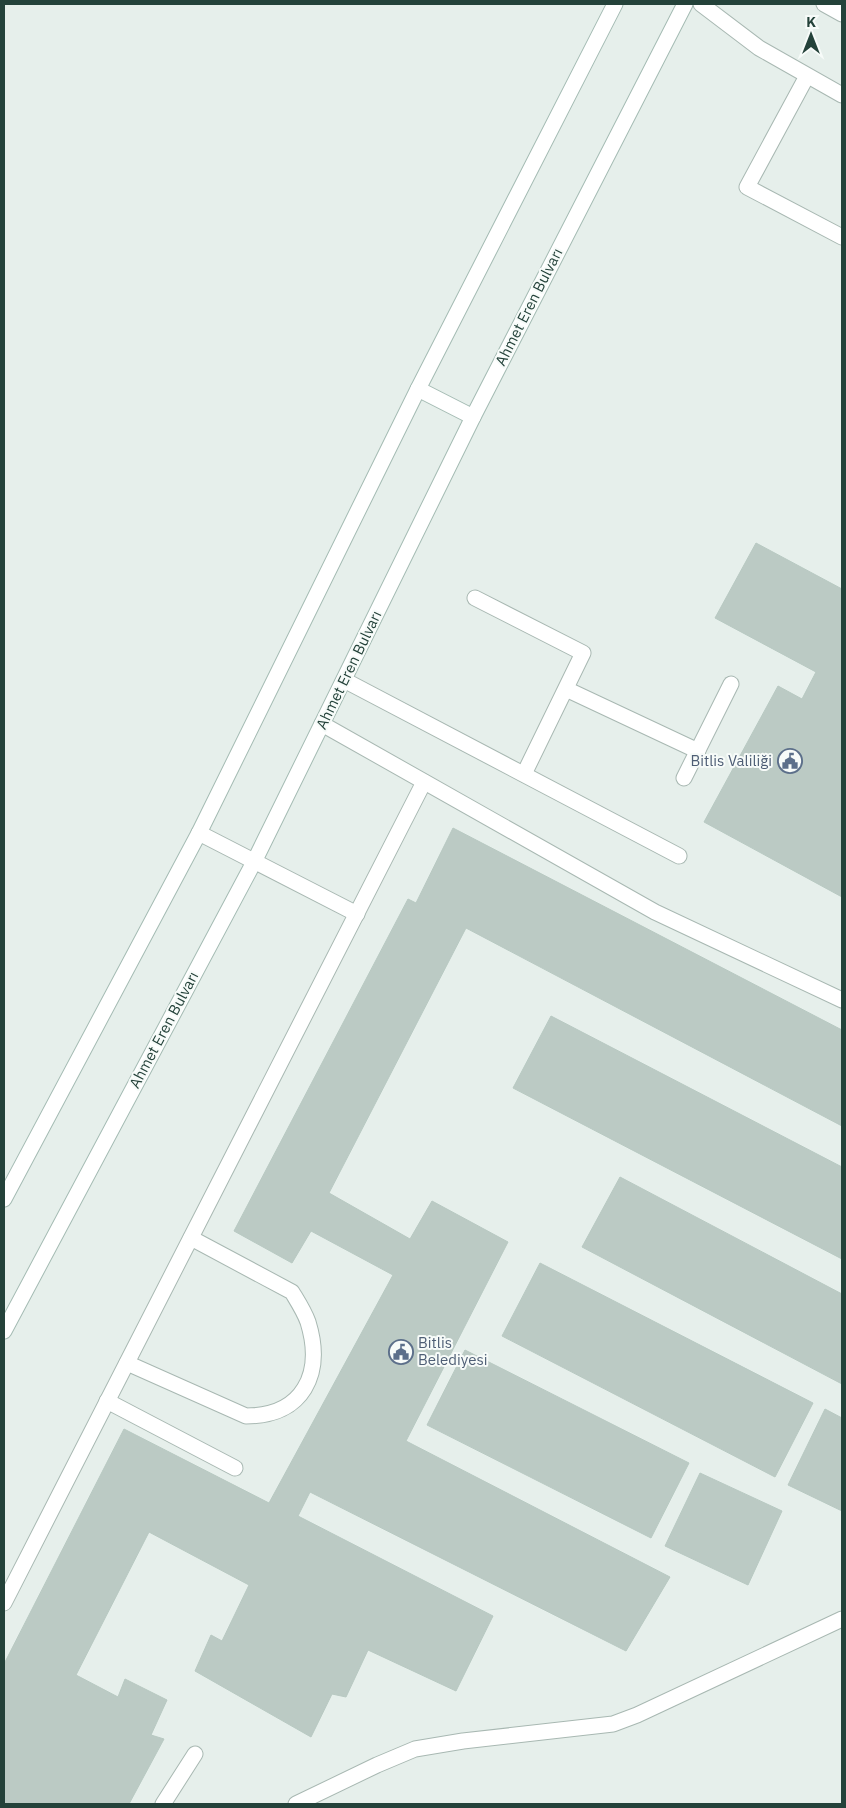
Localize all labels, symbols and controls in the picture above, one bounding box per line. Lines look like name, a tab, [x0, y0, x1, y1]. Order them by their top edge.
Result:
north arrow	[786, 10, 836, 60]
text: K	[806, 13, 816, 31]
street label: Ahmet Eren Bulvarı	[491, 245, 566, 369]
street label: Ahmet Eren Bulvarı	[312, 607, 385, 732]
public building icon: Bitlis Valiliği	[777, 748, 803, 774]
place label: Bitlis Valiliği	[690, 751, 772, 770]
street label: Ahmet Eren Bulvarı	[125, 968, 202, 1091]
place label: Bitlis Belediyesi	[418, 1333, 488, 1369]
public building icon: Bitlis Belediyesi	[388, 1339, 414, 1365]

